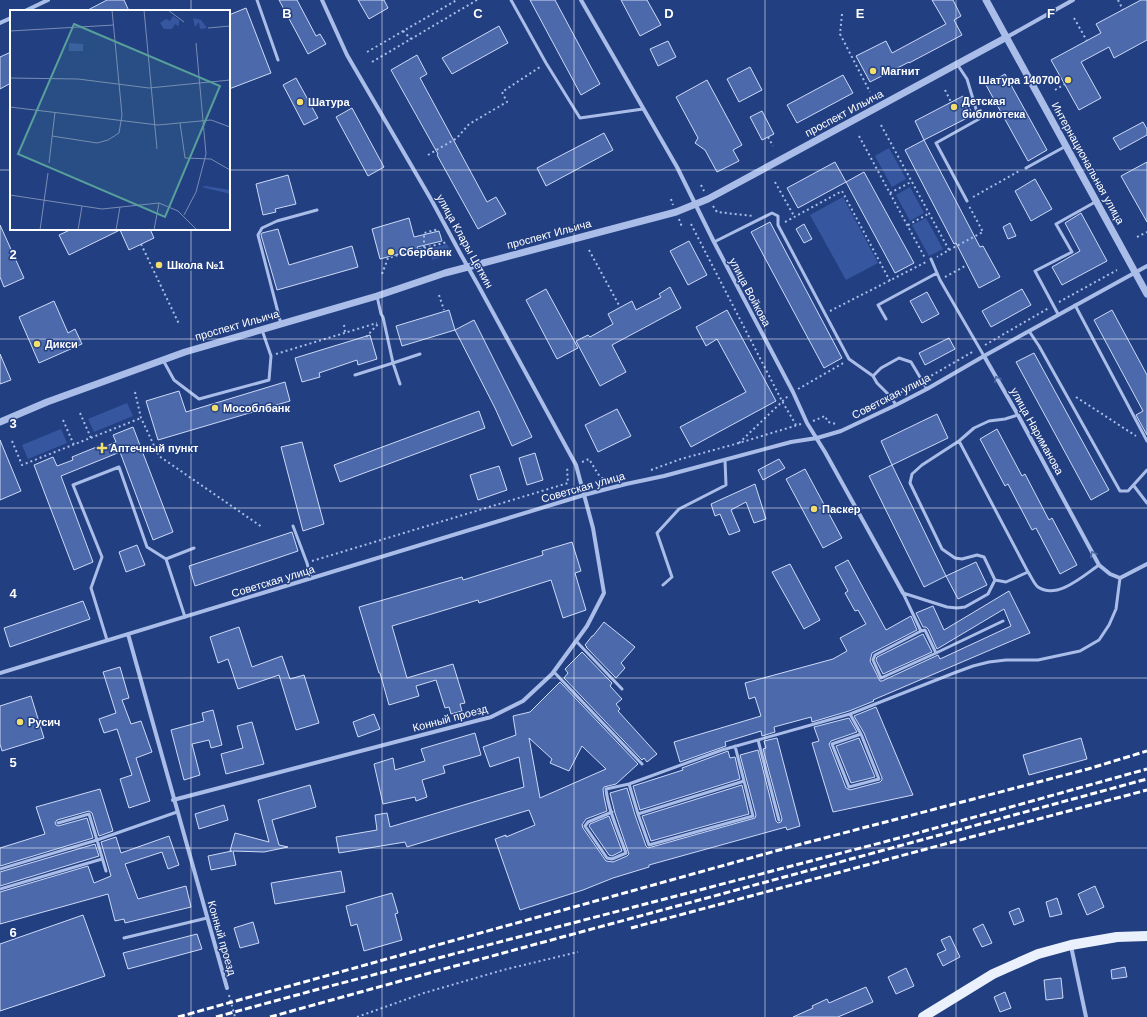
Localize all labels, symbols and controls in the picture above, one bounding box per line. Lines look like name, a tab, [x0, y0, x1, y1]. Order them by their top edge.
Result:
text: B	[282, 6, 292, 21]
text: C	[473, 6, 483, 21]
text: D	[664, 6, 674, 21]
text: E	[856, 6, 865, 21]
text: F	[1047, 6, 1055, 21]
inset map	[10, 10, 230, 230]
place label: Магнит	[881, 65, 920, 77]
marker: Магнит	[868, 66, 878, 76]
place label: Шатура 140700	[979, 74, 1060, 86]
marker: Шатура 140700	[1063, 75, 1073, 85]
street label: проспект Ильича	[803, 87, 886, 139]
place label: Детская библиотека	[962, 95, 1026, 120]
place label: Шатура	[308, 96, 351, 108]
marker: Шатура	[295, 97, 305, 107]
street label: Интернациональная улица	[1049, 100, 1127, 227]
marker: Детская библиотека	[949, 102, 959, 112]
street label: улица Клары Цеткин	[434, 192, 496, 290]
street label: проспект Ильича	[505, 217, 593, 251]
place label: Сбербанк	[399, 246, 452, 258]
text: 2	[9, 247, 17, 262]
marker: Сбербанк	[386, 247, 396, 257]
street label: улица Войкова	[727, 256, 773, 329]
place label: Школа №1	[167, 259, 224, 271]
marker: Школа №1	[154, 260, 164, 270]
street label: проспект Ильича	[194, 307, 281, 343]
place label: Дикси	[45, 338, 78, 350]
marker: Дикси	[32, 339, 42, 349]
street label: Советская улица	[850, 371, 933, 421]
one-way arrow	[995, 376, 1002, 383]
street label: улица Нариманова	[1008, 386, 1066, 477]
place label: Мособлбанк	[223, 402, 290, 414]
marker: Мособлбанк	[210, 403, 220, 413]
text: 3	[9, 416, 17, 431]
place label: Аптечный пункт	[110, 442, 199, 454]
marker: Аптечный пункт	[97, 443, 107, 453]
street label: Советская улица	[540, 469, 627, 505]
place label: Паскер	[822, 503, 861, 515]
marker: Паскер	[809, 504, 819, 514]
one-way arrow	[1091, 551, 1098, 559]
street label: Советская улица	[230, 562, 317, 599]
text: 4	[9, 586, 17, 601]
street label: Конный проезд	[411, 702, 489, 734]
place label: Русич	[28, 716, 60, 728]
marker: Русич	[15, 717, 25, 727]
text: 5	[9, 755, 17, 770]
street label: Конный проезд	[206, 899, 239, 977]
text: 6	[9, 925, 17, 940]

